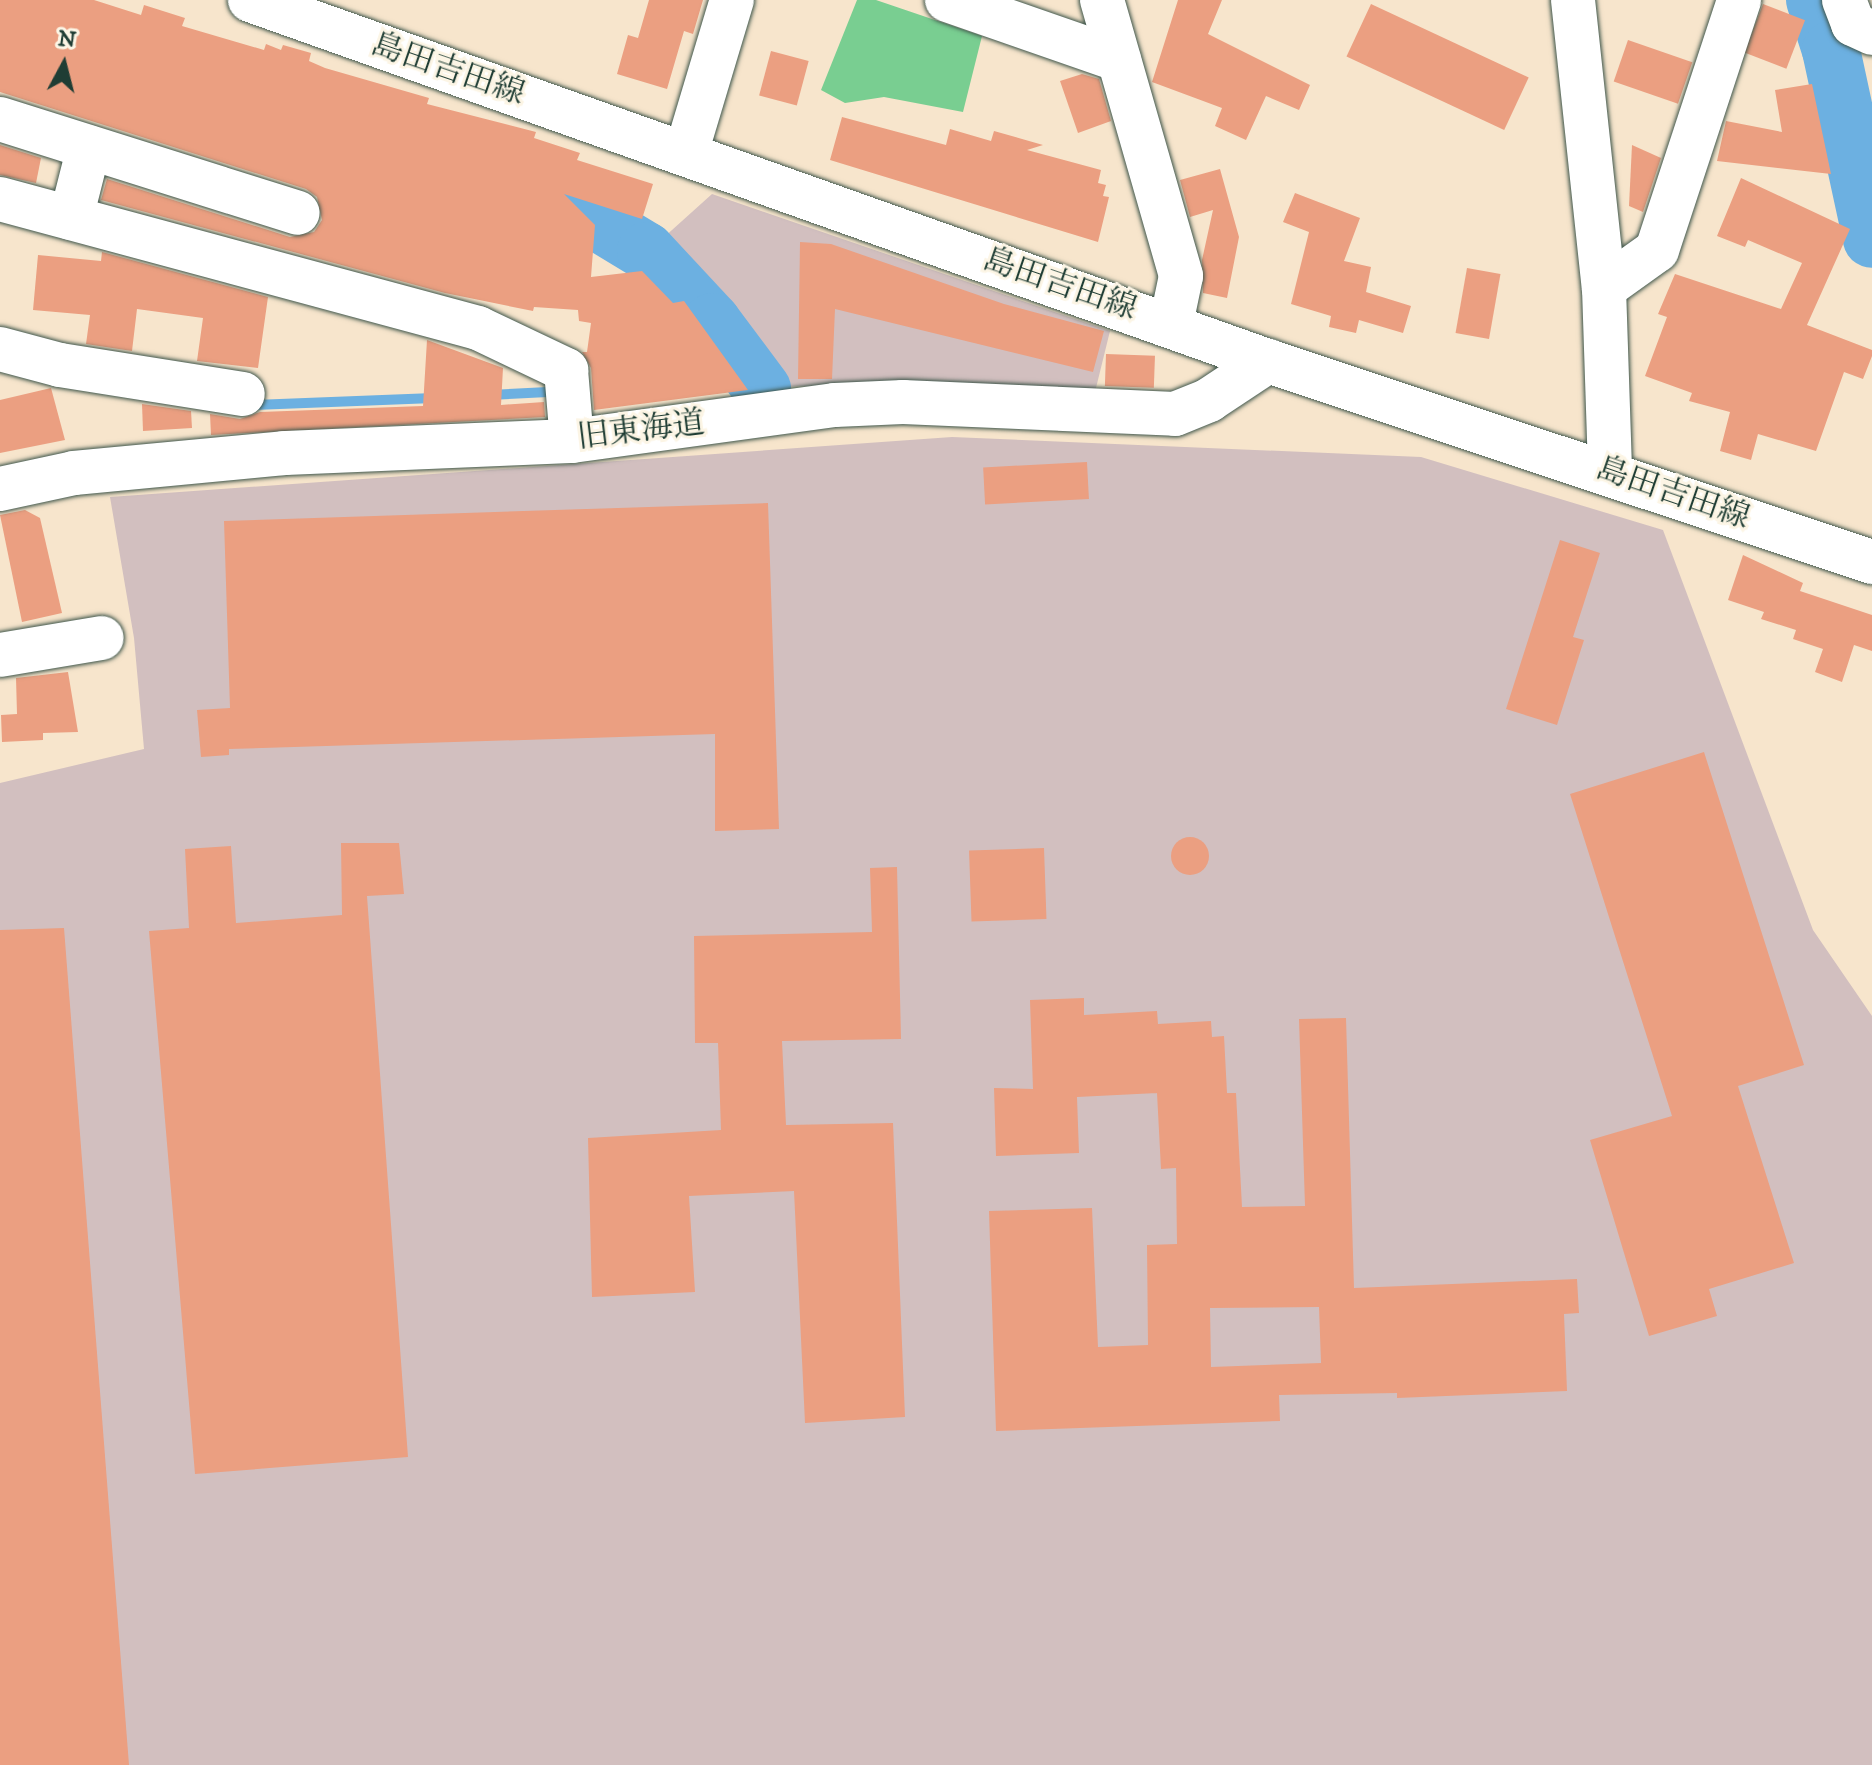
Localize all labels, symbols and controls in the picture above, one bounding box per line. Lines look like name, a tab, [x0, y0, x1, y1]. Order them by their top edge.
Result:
north arrow	[24, 24, 104, 104]
text: N	[56, 25, 78, 54]
street label: 島田吉田線	[366, 26, 530, 114]
street label: 島田吉田線	[978, 241, 1142, 329]
street label: 旧東海道	[575, 404, 707, 458]
street label: 島田吉田線	[1591, 450, 1755, 538]

